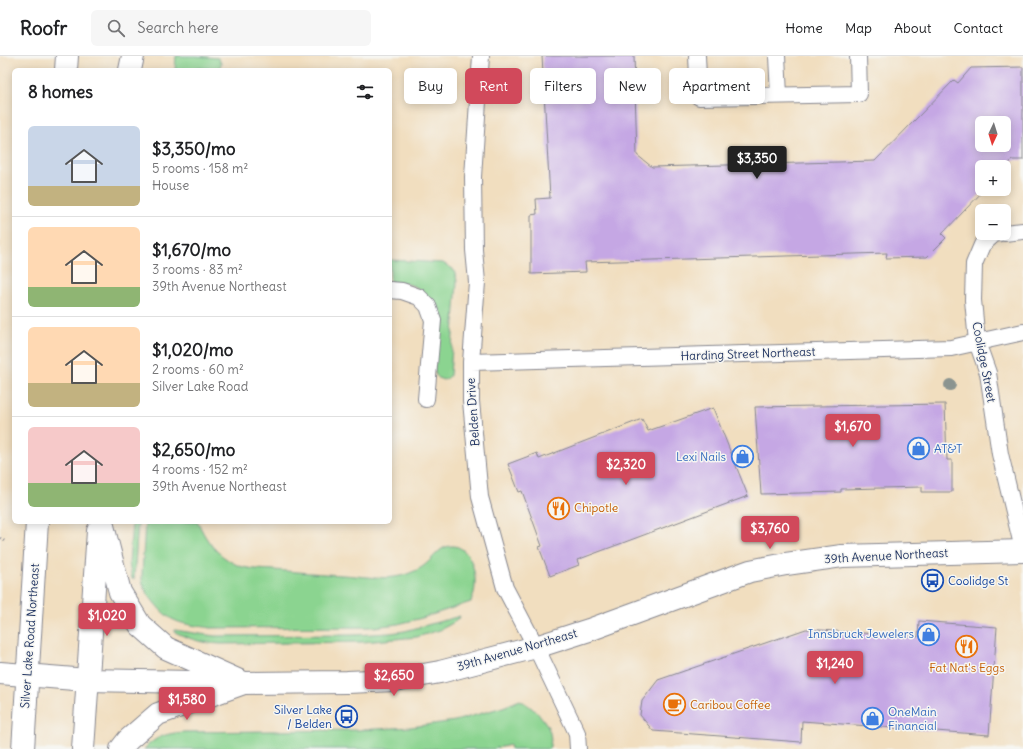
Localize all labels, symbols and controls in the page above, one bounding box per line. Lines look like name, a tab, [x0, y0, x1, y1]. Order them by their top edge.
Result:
search box	[91, 10, 371, 46]
text: Roofr	[20, 16, 67, 40]
icon: search	[105, 17, 127, 39]
text: Search here	[137, 18, 218, 37]
text: Home	[785, 19, 823, 37]
text: Map	[845, 19, 872, 37]
text: About	[894, 19, 932, 37]
text: Contact	[954, 19, 1003, 37]
chip: Buy	[404, 68, 457, 104]
chip: Rent	[465, 68, 522, 104]
chip: Filters	[530, 68, 596, 104]
chip: New	[604, 68, 661, 104]
chip: Apartment	[669, 68, 765, 104]
text: 8 homes	[28, 81, 93, 103]
icon: filters	[354, 81, 376, 103]
north arrow	[975, 116, 1011, 152]
map controls	[975, 116, 1011, 240]
text: $3,350/mo	[152, 138, 236, 160]
icon: home	[60, 142, 108, 190]
pin: $3,350	[724, 146, 790, 180]
text: $3,350	[737, 150, 777, 167]
text: 5 rooms · 158 m²	[152, 160, 248, 177]
button: +	[975, 160, 1011, 196]
text: House	[152, 177, 189, 194]
button: −	[975, 204, 1011, 240]
text: $1,670/mo	[152, 239, 231, 261]
icon: home	[60, 243, 108, 291]
text: 3 rooms · 83 m²	[152, 261, 243, 278]
text: 39th Avenue Northeast	[152, 278, 287, 295]
street label: Coolidge Street	[969, 320, 1000, 403]
text: $1,020/mo	[152, 339, 233, 361]
icon: home	[60, 343, 108, 391]
street label: Harding Street Northeast	[680, 344, 816, 363]
text: 2 rooms · 60 m²	[152, 361, 244, 378]
street label: Belden Drive	[463, 377, 482, 447]
text: Silver Lake Road	[152, 378, 248, 395]
pin: $1,670	[820, 414, 886, 448]
text: $1,670	[834, 418, 872, 435]
shop icon: AT&T	[905, 436, 931, 462]
text: $2,650/mo	[152, 439, 235, 461]
place label: AT&T	[934, 441, 962, 456]
icon: home	[60, 443, 108, 491]
shop icon: Lexi Nails	[729, 444, 755, 470]
place label: Lexi Nails	[676, 449, 726, 464]
pin: $2,320	[593, 452, 659, 486]
text: $2,320	[606, 456, 646, 473]
text: 4 rooms · 152 m²	[152, 461, 248, 478]
text: 39th Avenue Northeast	[152, 478, 287, 495]
restaurant icon: Chipotle	[545, 495, 571, 521]
place label: Chipotle	[574, 500, 618, 515]
pin: $3,760	[737, 516, 803, 550]
text: $3,760	[750, 520, 790, 537]
street label: 39th Avenue Northeast	[824, 545, 948, 566]
street label: Silver Lake Road Northeast	[17, 563, 42, 709]
bus stop icon: Coolidge St	[920, 568, 946, 594]
place label: Coolidge St	[948, 573, 1008, 588]
pin: $1,020	[74, 603, 140, 637]
text: $1,020	[87, 607, 127, 624]
shop icon: Innsbruck Jewelers	[916, 621, 942, 647]
street label: 39th Avenue Northeast	[455, 625, 579, 674]
place label: Innsbruck Jewelers	[808, 626, 914, 641]
restaurant icon: Fat Nat's Eggs	[954, 634, 980, 660]
pin: $1,240	[802, 651, 868, 685]
text: $1,240	[816, 655, 854, 672]
place label: Fat Nat's Eggs	[929, 660, 1005, 675]
pin: $2,650	[361, 663, 427, 697]
text: $2,650	[374, 667, 414, 684]
pin: $1,580	[154, 687, 220, 721]
text: $1,580	[168, 691, 206, 708]
cafe icon: Caribou Coffee	[662, 692, 688, 718]
place label: Caribou Coffee	[690, 697, 770, 712]
place label: Silver Lake / Belden	[274, 702, 332, 731]
bus stop icon: Silver Lake / Belden	[334, 704, 360, 730]
place label: OneMain Financial	[888, 704, 937, 733]
shop icon: OneMain Financial	[860, 706, 886, 732]

